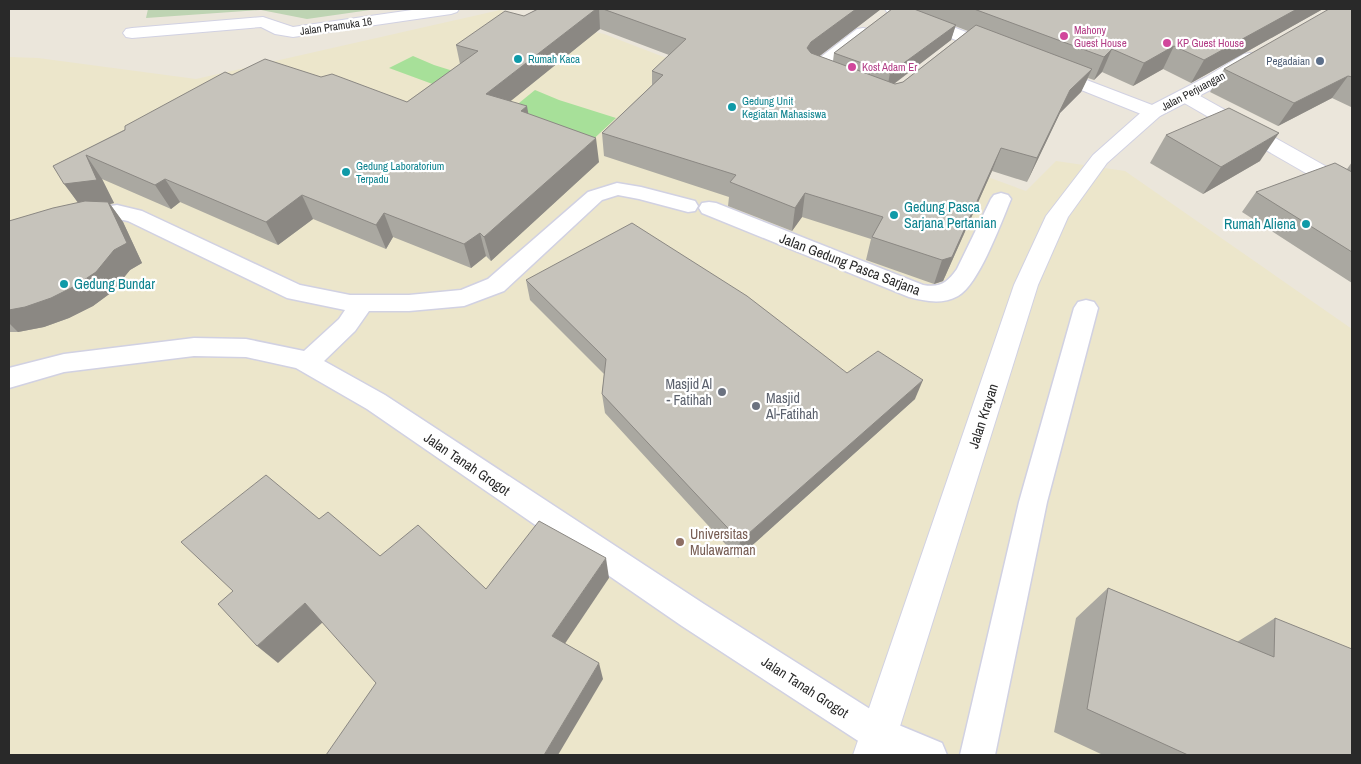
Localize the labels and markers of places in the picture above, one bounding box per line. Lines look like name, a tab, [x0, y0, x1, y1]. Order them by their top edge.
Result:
place label: Mahony Guest House	[1074, 23, 1127, 50]
marker: Mahony Guest House	[1058, 30, 1070, 42]
place label: KP Guest House	[1177, 36, 1244, 50]
marker: KP Guest House	[1161, 37, 1173, 49]
place label: Rumah Kaca	[528, 52, 580, 66]
marker: Rumah Kaca	[512, 53, 524, 65]
place label: Pegadaian	[1266, 54, 1310, 68]
marker: Pegadaian	[1314, 55, 1326, 67]
place label: Kost Adam Er	[862, 60, 917, 74]
marker: Kost Adam Er	[846, 61, 858, 73]
place label: Gedung Unit Kegiatan Mahasiswa	[742, 94, 826, 121]
marker: Gedung Unit Kegiatan Mahasiswa	[726, 101, 738, 113]
place label: Gedung Laboratorium Terpadu	[356, 159, 444, 186]
marker: Gedung Laboratorium Terpadu	[340, 166, 352, 178]
place label: Gedung Pasca Sarjana Pertanian	[904, 198, 997, 232]
marker: Gedung Pasca Sarjana Pertanian	[888, 209, 900, 221]
place label: Rumah Aliena	[1224, 215, 1297, 233]
marker: Rumah Aliena	[1300, 218, 1312, 230]
place label: Gedung Bundar	[74, 275, 155, 293]
marker: Gedung Bundar	[58, 278, 70, 290]
place label: Masjid Al - Fatihah	[665, 375, 712, 409]
marker: Masjid Al - Fatihah	[716, 386, 728, 398]
place label: Masjid Al-Fatihah	[765, 389, 818, 423]
marker: Masjid Al-Fatihah	[750, 400, 762, 412]
place label: Universitas Mulawarman	[690, 525, 756, 559]
marker: Universitas Mulawarman	[674, 536, 686, 548]

